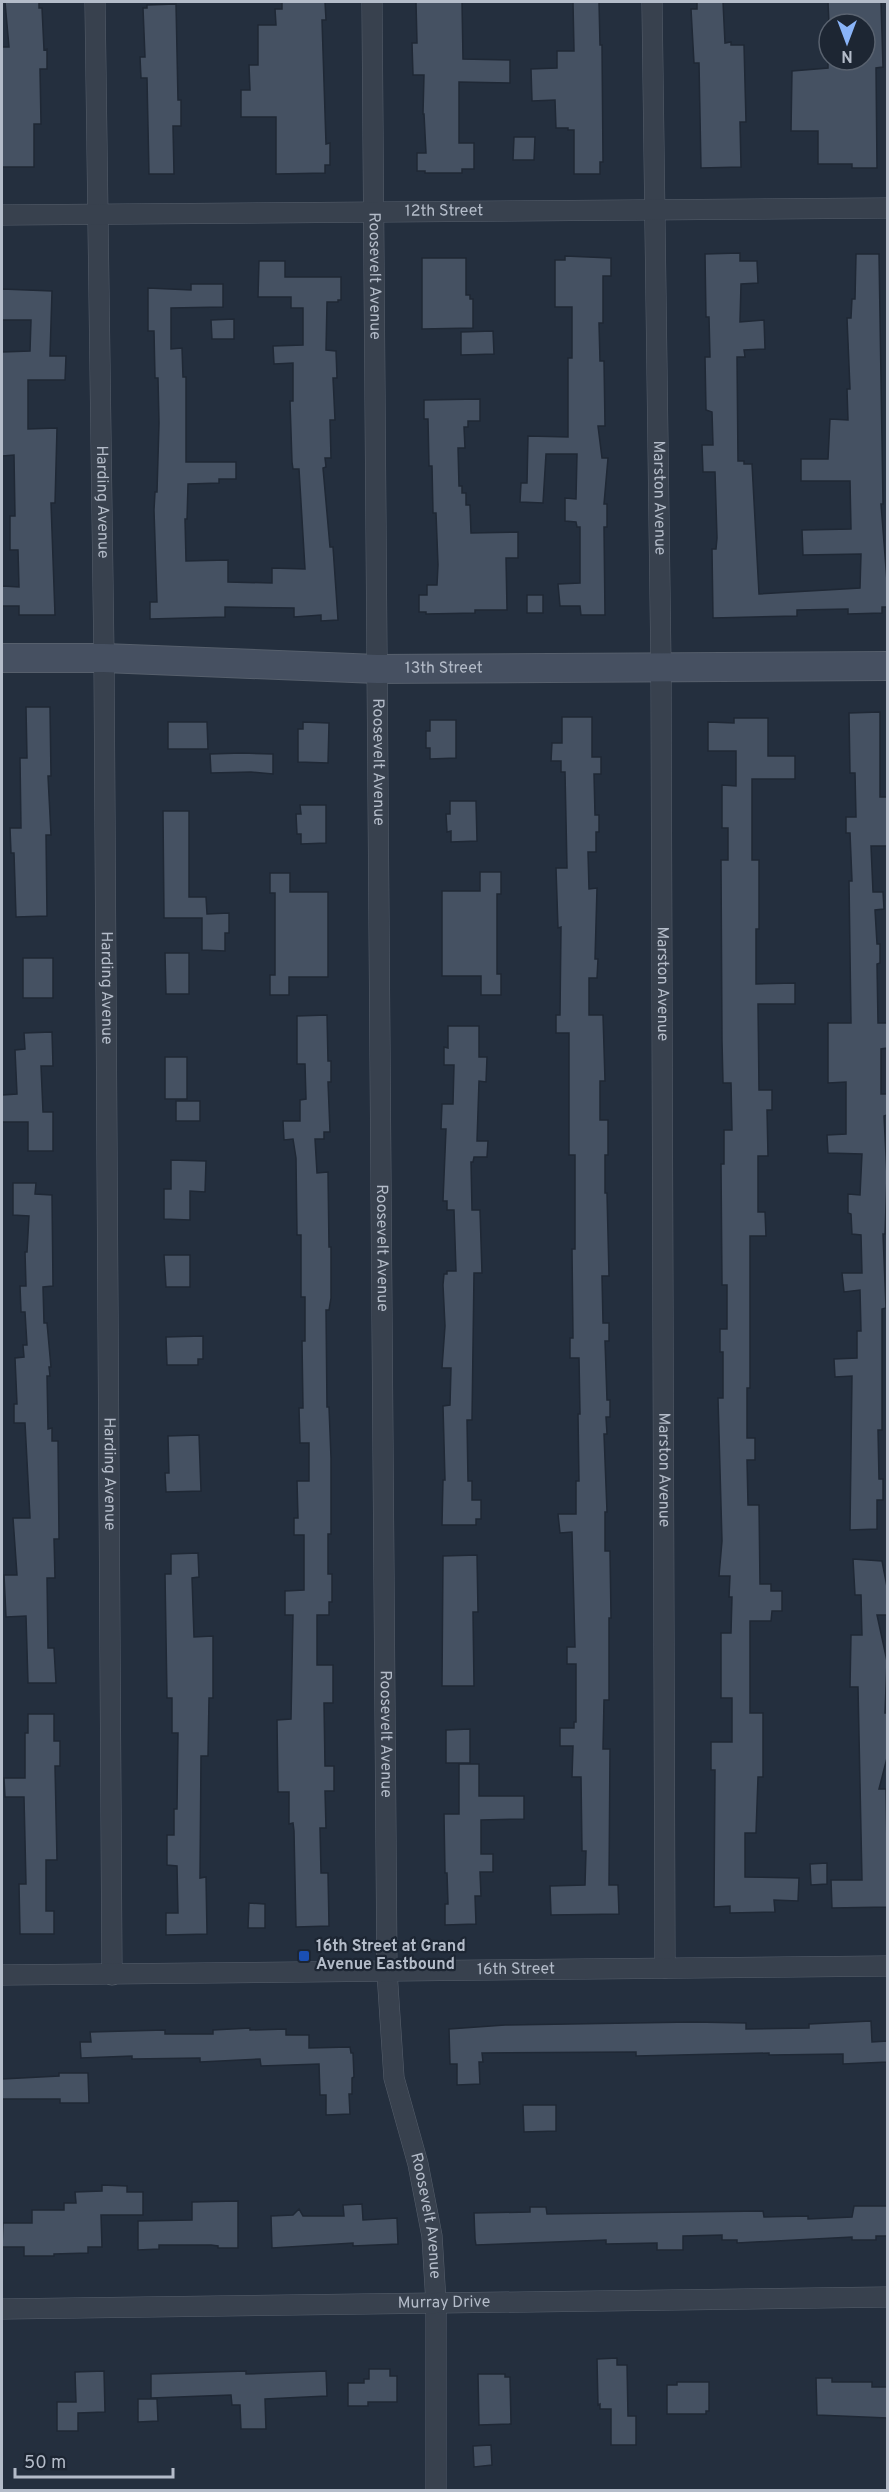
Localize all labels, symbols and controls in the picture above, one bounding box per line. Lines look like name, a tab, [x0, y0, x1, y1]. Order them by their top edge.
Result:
north arrow	[817, 12, 877, 72]
text: N	[841, 45, 853, 65]
street label: 12th Street	[405, 201, 483, 222]
street label: Roosevelt Avenue	[364, 212, 385, 340]
street label: Marston Avenue	[648, 440, 669, 556]
street label: Harding Avenue	[91, 445, 113, 559]
street label: 13th Street	[405, 658, 483, 679]
street label: Roosevelt Avenue	[367, 698, 388, 826]
street label: Marston Avenue	[652, 926, 672, 1041]
street label: Harding Avenue	[96, 931, 116, 1045]
street label: Roosevelt Avenue	[371, 1184, 392, 1312]
street label: Marston Avenue	[653, 1412, 674, 1527]
street label: Harding Avenue	[99, 1417, 119, 1531]
street label: Roosevelt Avenue	[375, 1670, 396, 1798]
place label: 16th Street at Grand Avenue Eastbound	[316, 1937, 466, 1975]
marker: 16th Street at Grand Avenue Eastbound	[297, 1949, 311, 1963]
street label: 16th Street	[477, 1959, 555, 1980]
street label: Roosevelt Avenue	[405, 2150, 445, 2279]
street label: Murray Drive	[398, 2292, 490, 2314]
scale bar	[15, 2441, 172, 2479]
text: 50 m	[24, 2452, 66, 2475]

